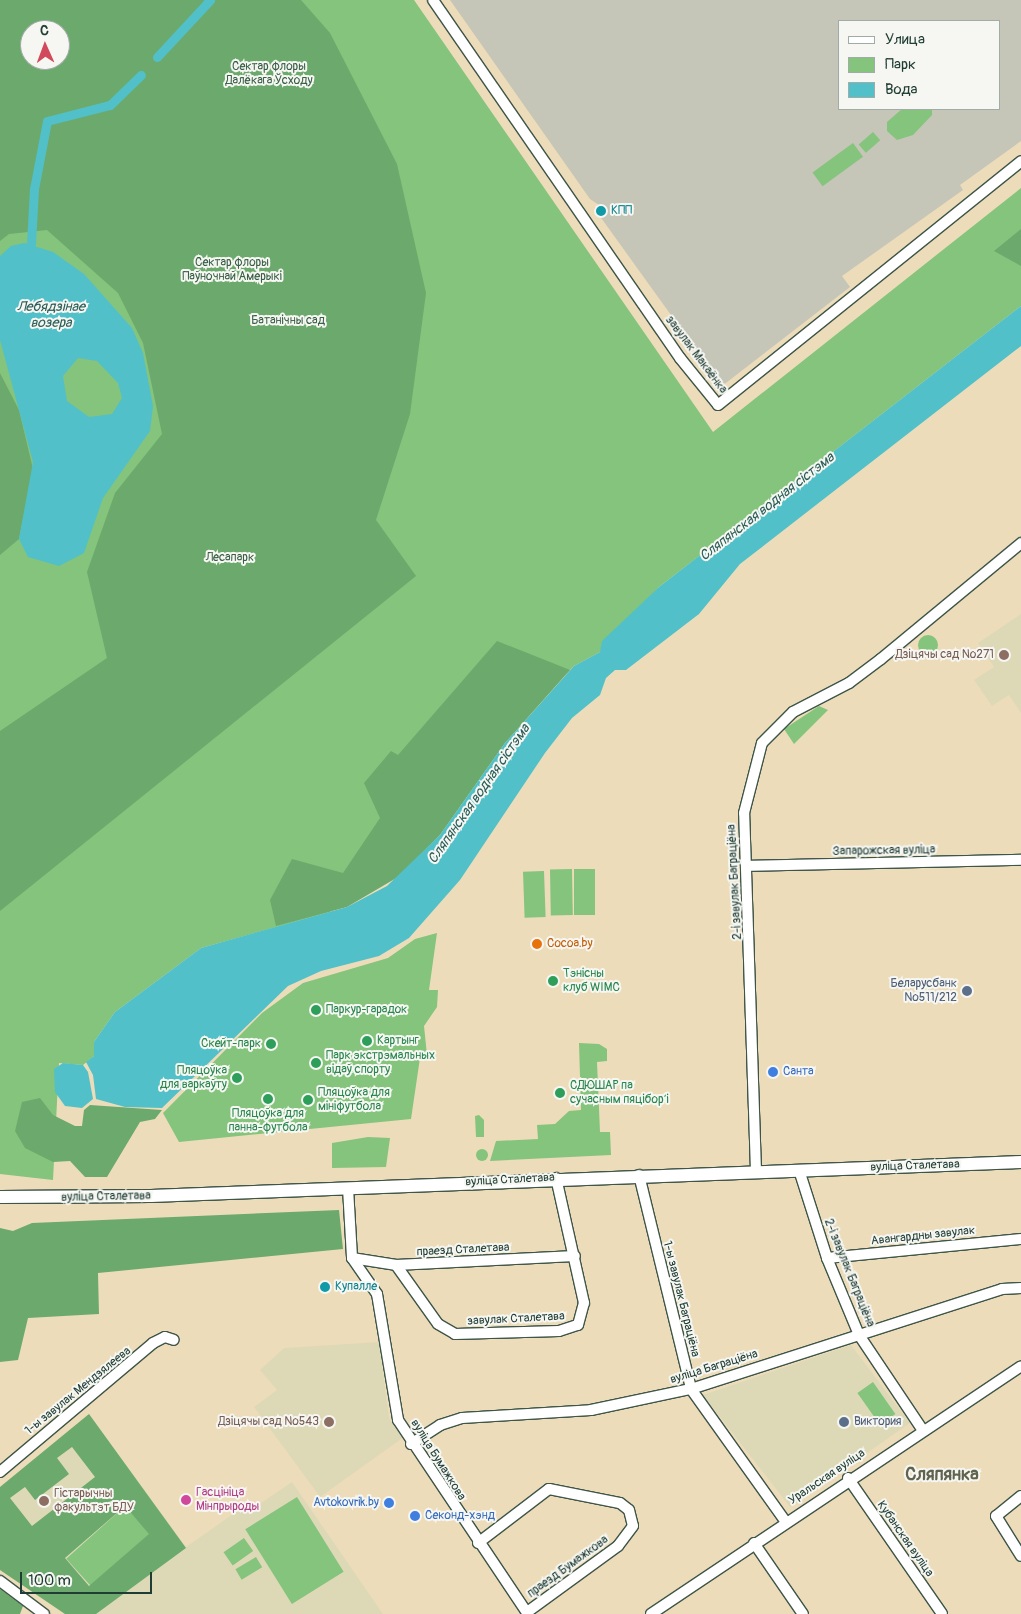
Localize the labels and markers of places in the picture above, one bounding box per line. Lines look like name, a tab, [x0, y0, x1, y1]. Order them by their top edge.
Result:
place label: КПП	[611, 204, 632, 218]
marker: КПП	[595, 205, 607, 217]
place label: Дзіцячы сад №271	[896, 648, 994, 662]
marker: Дзіцячы сад №271	[998, 649, 1010, 661]
place label: Cocoa.by	[547, 937, 593, 951]
marker: Cocoa.by	[531, 938, 543, 950]
place label: Тэнісны клуб WIMC	[563, 967, 620, 995]
marker: Тэнісны клуб WIMC	[547, 975, 559, 987]
place label: Беларусбанк №511/212	[890, 977, 957, 1005]
marker: Беларусбанк №511/212	[961, 985, 973, 997]
place label: Паркур-гарадок	[326, 1003, 407, 1017]
marker: Паркур-гарадок	[310, 1004, 322, 1016]
place label: Картынг	[377, 1034, 419, 1048]
marker: Картынг	[361, 1035, 373, 1047]
place label: Скейт-парк	[201, 1037, 261, 1051]
marker: Скейт-парк	[265, 1038, 277, 1050]
place label: Парк экстрэмальных відаў спорту	[326, 1049, 435, 1077]
marker: Парк экстрэмальных відаў спорту	[310, 1057, 322, 1069]
place label: Пляцоўка для варкаўту	[160, 1064, 227, 1092]
place label: Санта	[783, 1065, 814, 1079]
marker: Санта	[767, 1066, 779, 1078]
marker: Пляцоўка для варкаўту	[231, 1072, 243, 1084]
place label: СДЮШАР па сучасным пяціборʼі	[570, 1079, 669, 1107]
place label: Пляцоўка для мініфутбола	[318, 1086, 390, 1114]
marker: СДЮШАР па сучасным пяціборʼі	[554, 1087, 566, 1099]
marker: Пляцоўка для панна-футбола	[262, 1093, 274, 1105]
marker: Пляцоўка для мініфутбола	[302, 1094, 314, 1106]
place label: Пляцоўка для панна-футбола	[228, 1107, 308, 1135]
place label: Купалле	[335, 1280, 377, 1294]
marker: Купалле	[319, 1281, 331, 1293]
place label: Дзіцячы сад №543	[218, 1415, 319, 1429]
place label: Виктория	[854, 1415, 901, 1429]
marker: Дзіцячы сад №543	[323, 1416, 335, 1428]
marker: Виктория	[838, 1416, 850, 1428]
place label: Гасцініца Мінпрыроды	[196, 1486, 259, 1514]
place label: Гістарычны факультэт БДУ	[54, 1487, 134, 1515]
marker: Гасцініца Мінпрыроды	[180, 1494, 192, 1506]
marker: Гістарычны факультэт БДУ	[38, 1495, 50, 1507]
place label: Avtokovrik.by	[313, 1496, 379, 1510]
marker: Avtokovrik.by	[383, 1497, 395, 1509]
place label: Секонд-хэнд	[425, 1509, 495, 1523]
marker: Секонд-хэнд	[409, 1510, 421, 1522]

